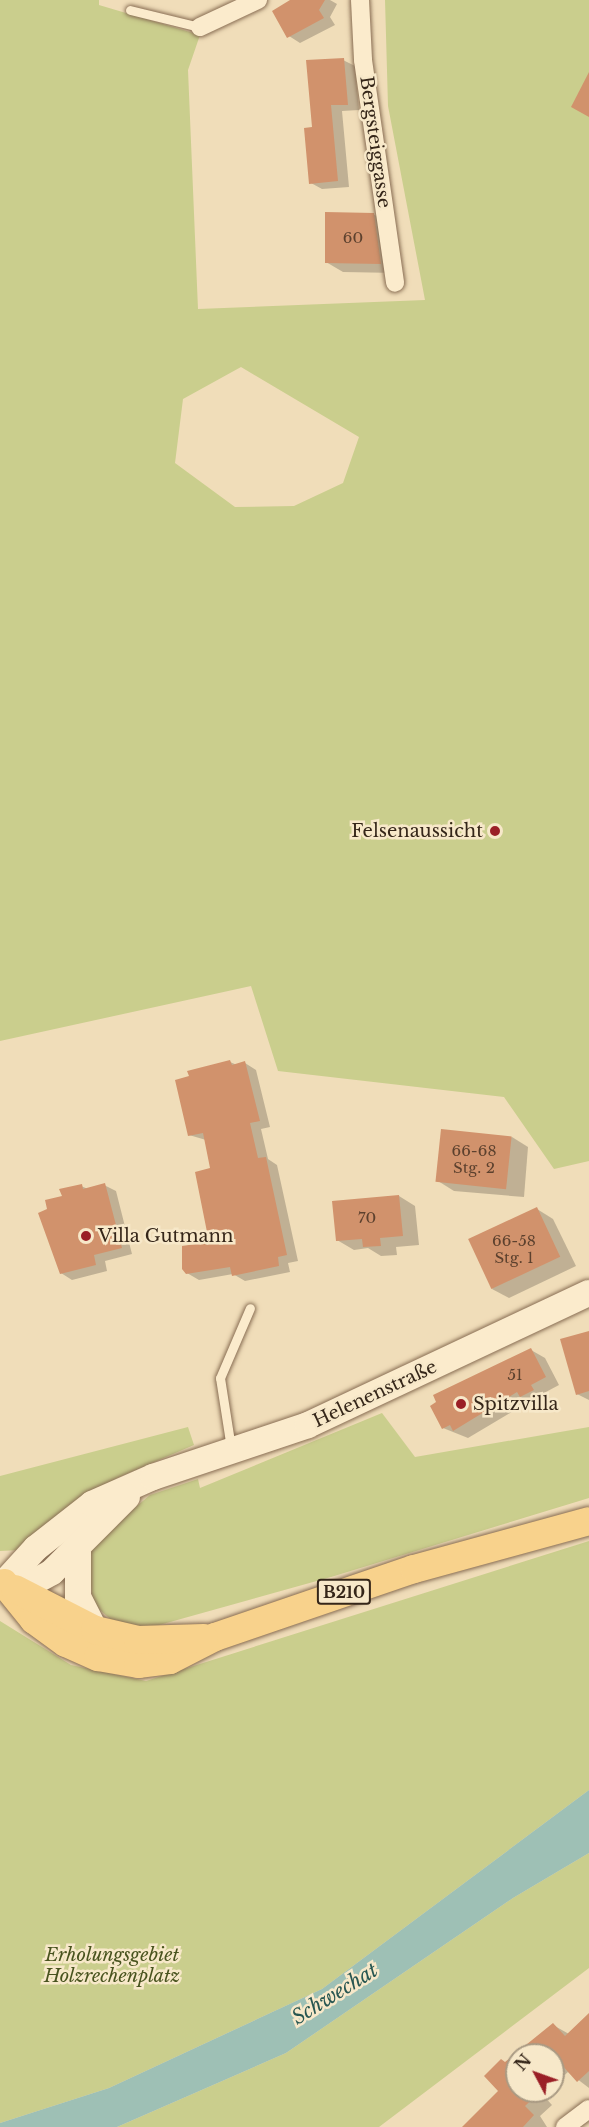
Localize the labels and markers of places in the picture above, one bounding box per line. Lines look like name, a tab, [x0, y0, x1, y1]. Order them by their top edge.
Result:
place label: Felsenaussicht	[351, 820, 483, 842]
marker: Felsenaussicht	[488, 824, 502, 838]
place label: Villa Gutmann	[98, 1225, 234, 1247]
marker: Villa Gutmann	[79, 1229, 93, 1243]
place label: Spitzvilla	[473, 1393, 558, 1415]
marker: Spitzvilla	[454, 1397, 468, 1411]

